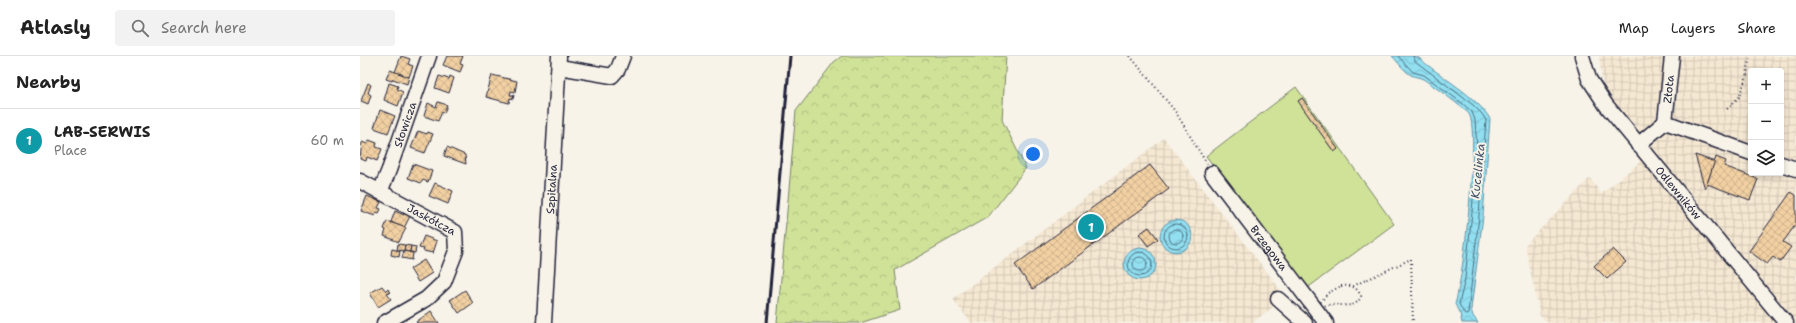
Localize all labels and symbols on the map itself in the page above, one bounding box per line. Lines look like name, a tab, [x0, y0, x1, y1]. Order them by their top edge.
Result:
street label: Złota	[1660, 74, 1678, 104]
street label: Słowicza	[391, 100, 420, 149]
water label: Kucelinka	[1467, 143, 1489, 199]
your location	[1023, 144, 1043, 164]
street label: Odlewników	[1652, 163, 1705, 223]
street label: Szpitalna	[543, 164, 561, 214]
street label: Jaskółcza	[404, 200, 458, 239]
pin: 1	[1078, 212, 1104, 242]
street label: Brzegowa	[1246, 222, 1291, 274]

